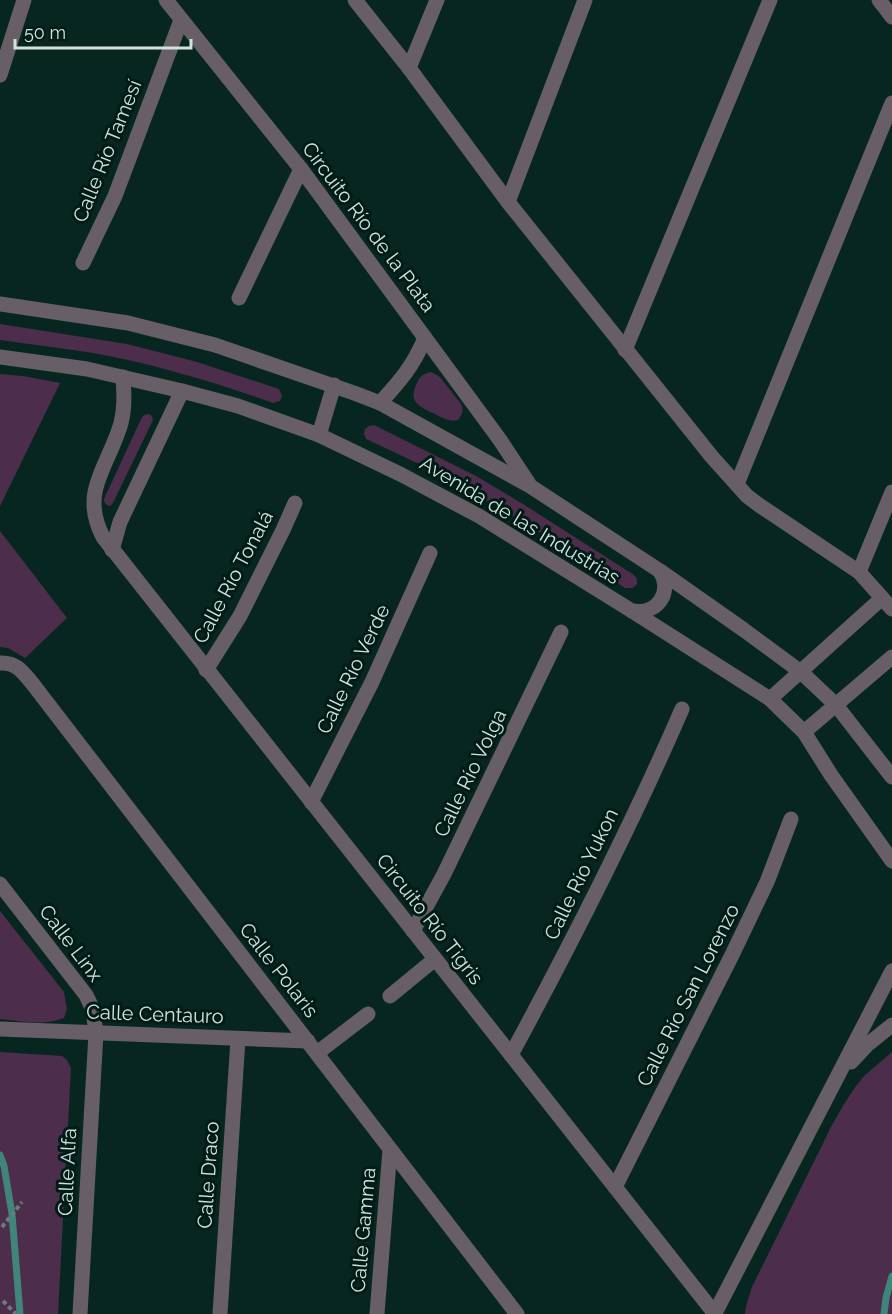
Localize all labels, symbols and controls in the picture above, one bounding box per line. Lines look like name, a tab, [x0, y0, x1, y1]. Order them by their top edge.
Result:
scale bar	[15, 12, 190, 50]
text: 50 m	[24, 22, 66, 43]
street label: Calle Río Tamesí	[68, 76, 147, 226]
street label: Circuito Río de la Plata	[297, 137, 441, 317]
street label: Avenida de las Industrias	[416, 451, 624, 589]
street label: Calle Río Tonalá	[188, 507, 278, 647]
street label: Calle Río Verde	[311, 600, 395, 738]
street label: Calle Río Volga	[429, 705, 511, 841]
street label: Calle Río Yukon	[539, 804, 623, 944]
street label: Circuito Río Tigris	[372, 849, 488, 989]
street label: Calle Linx	[34, 900, 108, 986]
street label: Calle Río San Lorenzo	[632, 900, 744, 1090]
street label: Calle Polaris	[234, 918, 324, 1022]
street label: Calle Centauro	[86, 1000, 224, 1028]
street label: Calle Draco	[192, 1121, 224, 1229]
street label: Calle Alfa	[53, 1127, 81, 1217]
street label: Calle Gamma	[346, 1167, 380, 1293]

